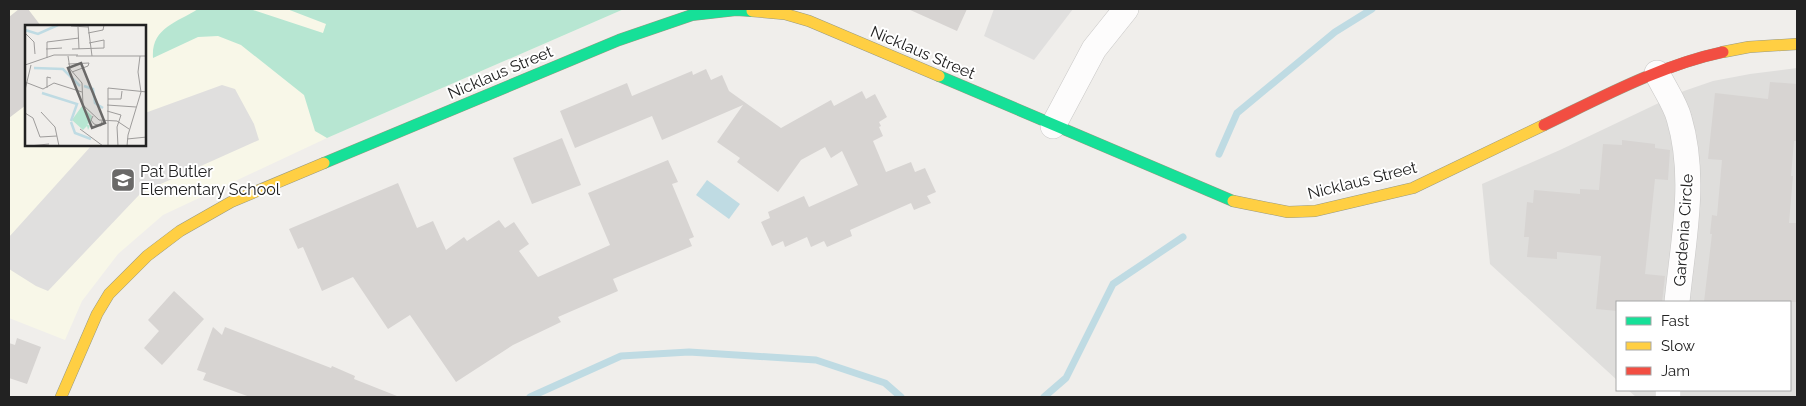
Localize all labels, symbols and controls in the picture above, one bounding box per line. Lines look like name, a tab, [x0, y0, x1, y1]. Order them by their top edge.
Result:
street label: Nicklaus Street	[868, 22, 979, 83]
inset map	[25, 25, 146, 146]
street label: Nicklaus Street	[445, 42, 556, 103]
street label: Nicklaus Street	[1306, 158, 1419, 203]
place label: Pat Butler Elementary School	[140, 162, 281, 199]
school or university icon: Pat Butler Elementary School	[110, 167, 136, 193]
street label: Gardenia Circle	[1670, 173, 1697, 287]
legend	[1616, 301, 1791, 391]
text: Fast	[1661, 312, 1689, 330]
text: Slow	[1661, 337, 1695, 355]
text: Jam	[1661, 362, 1690, 380]

